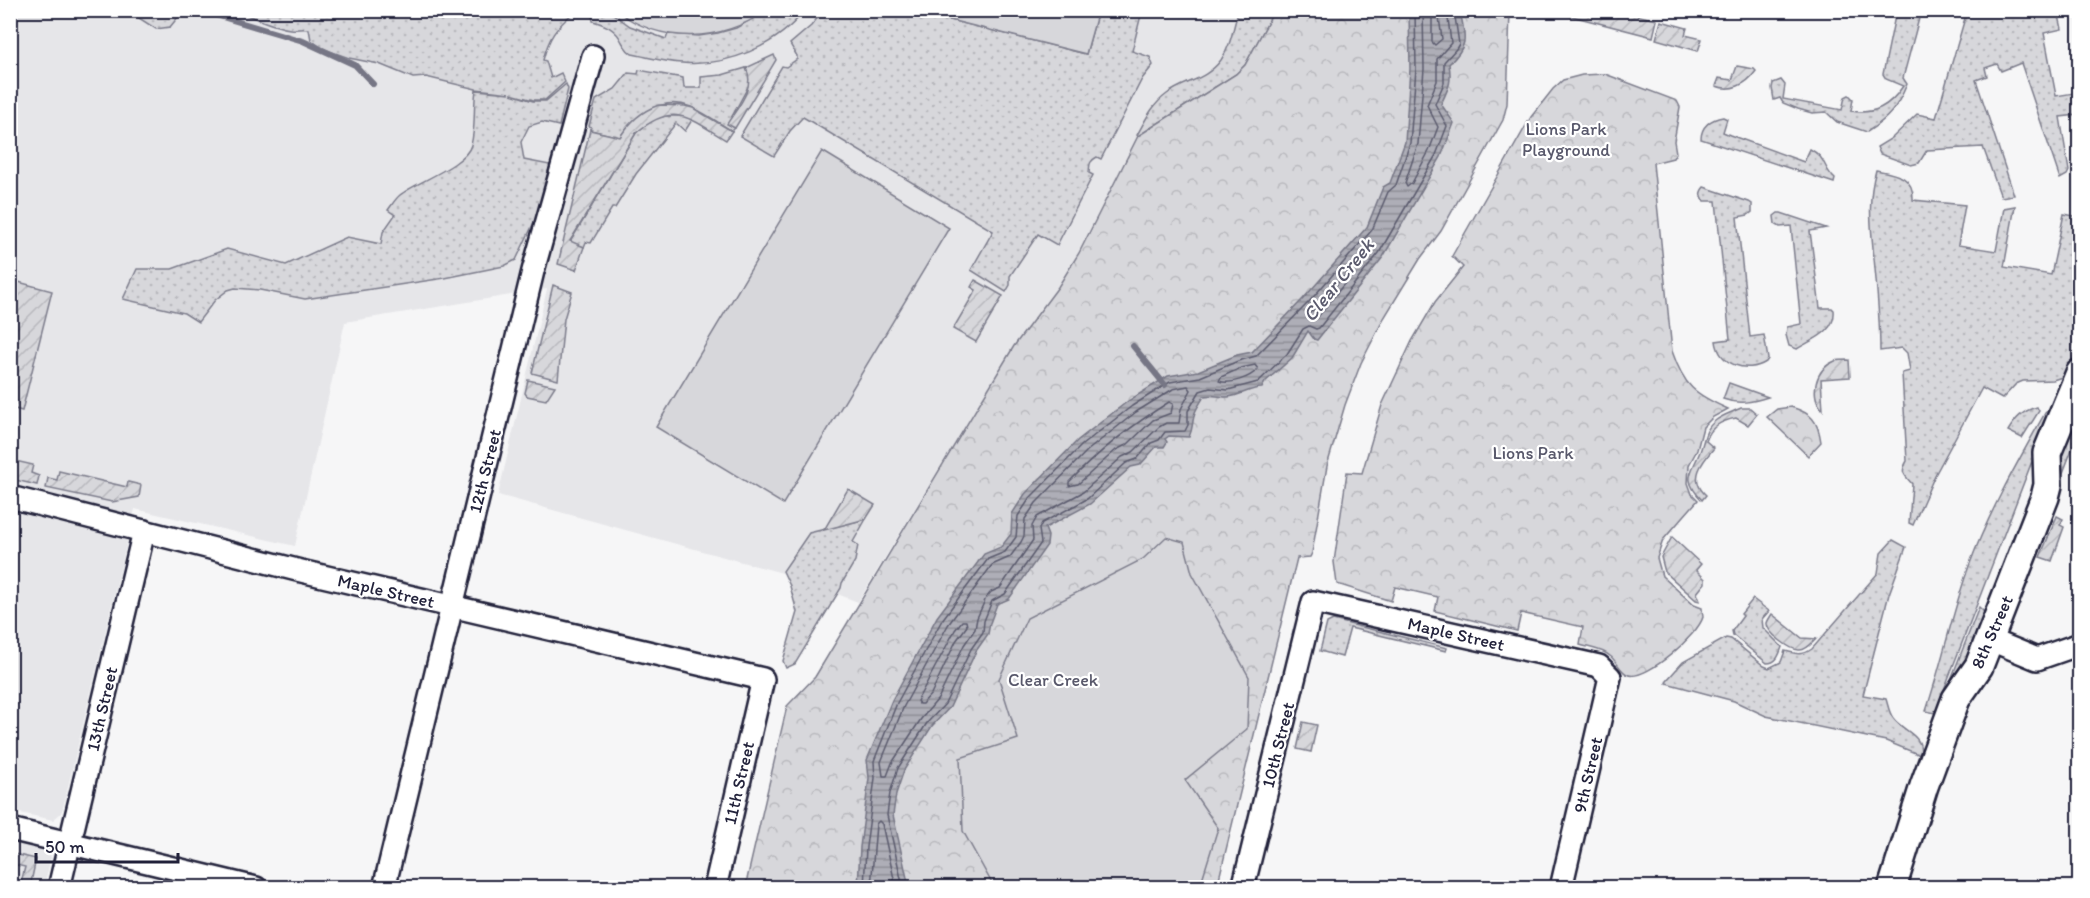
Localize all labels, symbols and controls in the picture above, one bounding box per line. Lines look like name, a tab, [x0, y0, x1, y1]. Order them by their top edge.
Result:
park label: Lions Park Playground	[1522, 118, 1610, 161]
water label: Clear Creek	[1297, 232, 1380, 327]
street label: 12th Street	[464, 426, 506, 515]
park label: Lions Park	[1492, 442, 1574, 464]
street label: Maple Street	[335, 569, 437, 613]
street label: 8th Street	[1966, 592, 2018, 672]
street label: Maple Street	[1405, 612, 1507, 656]
street label: 13th Street	[82, 664, 122, 753]
park label: Clear Creek	[1008, 669, 1099, 691]
street label: 10th Street	[1257, 700, 1299, 790]
street label: 9th Street	[1569, 735, 1607, 815]
street label: 11th Street	[719, 739, 759, 827]
scale bar	[36, 826, 178, 864]
text: 50 m	[45, 836, 85, 858]

